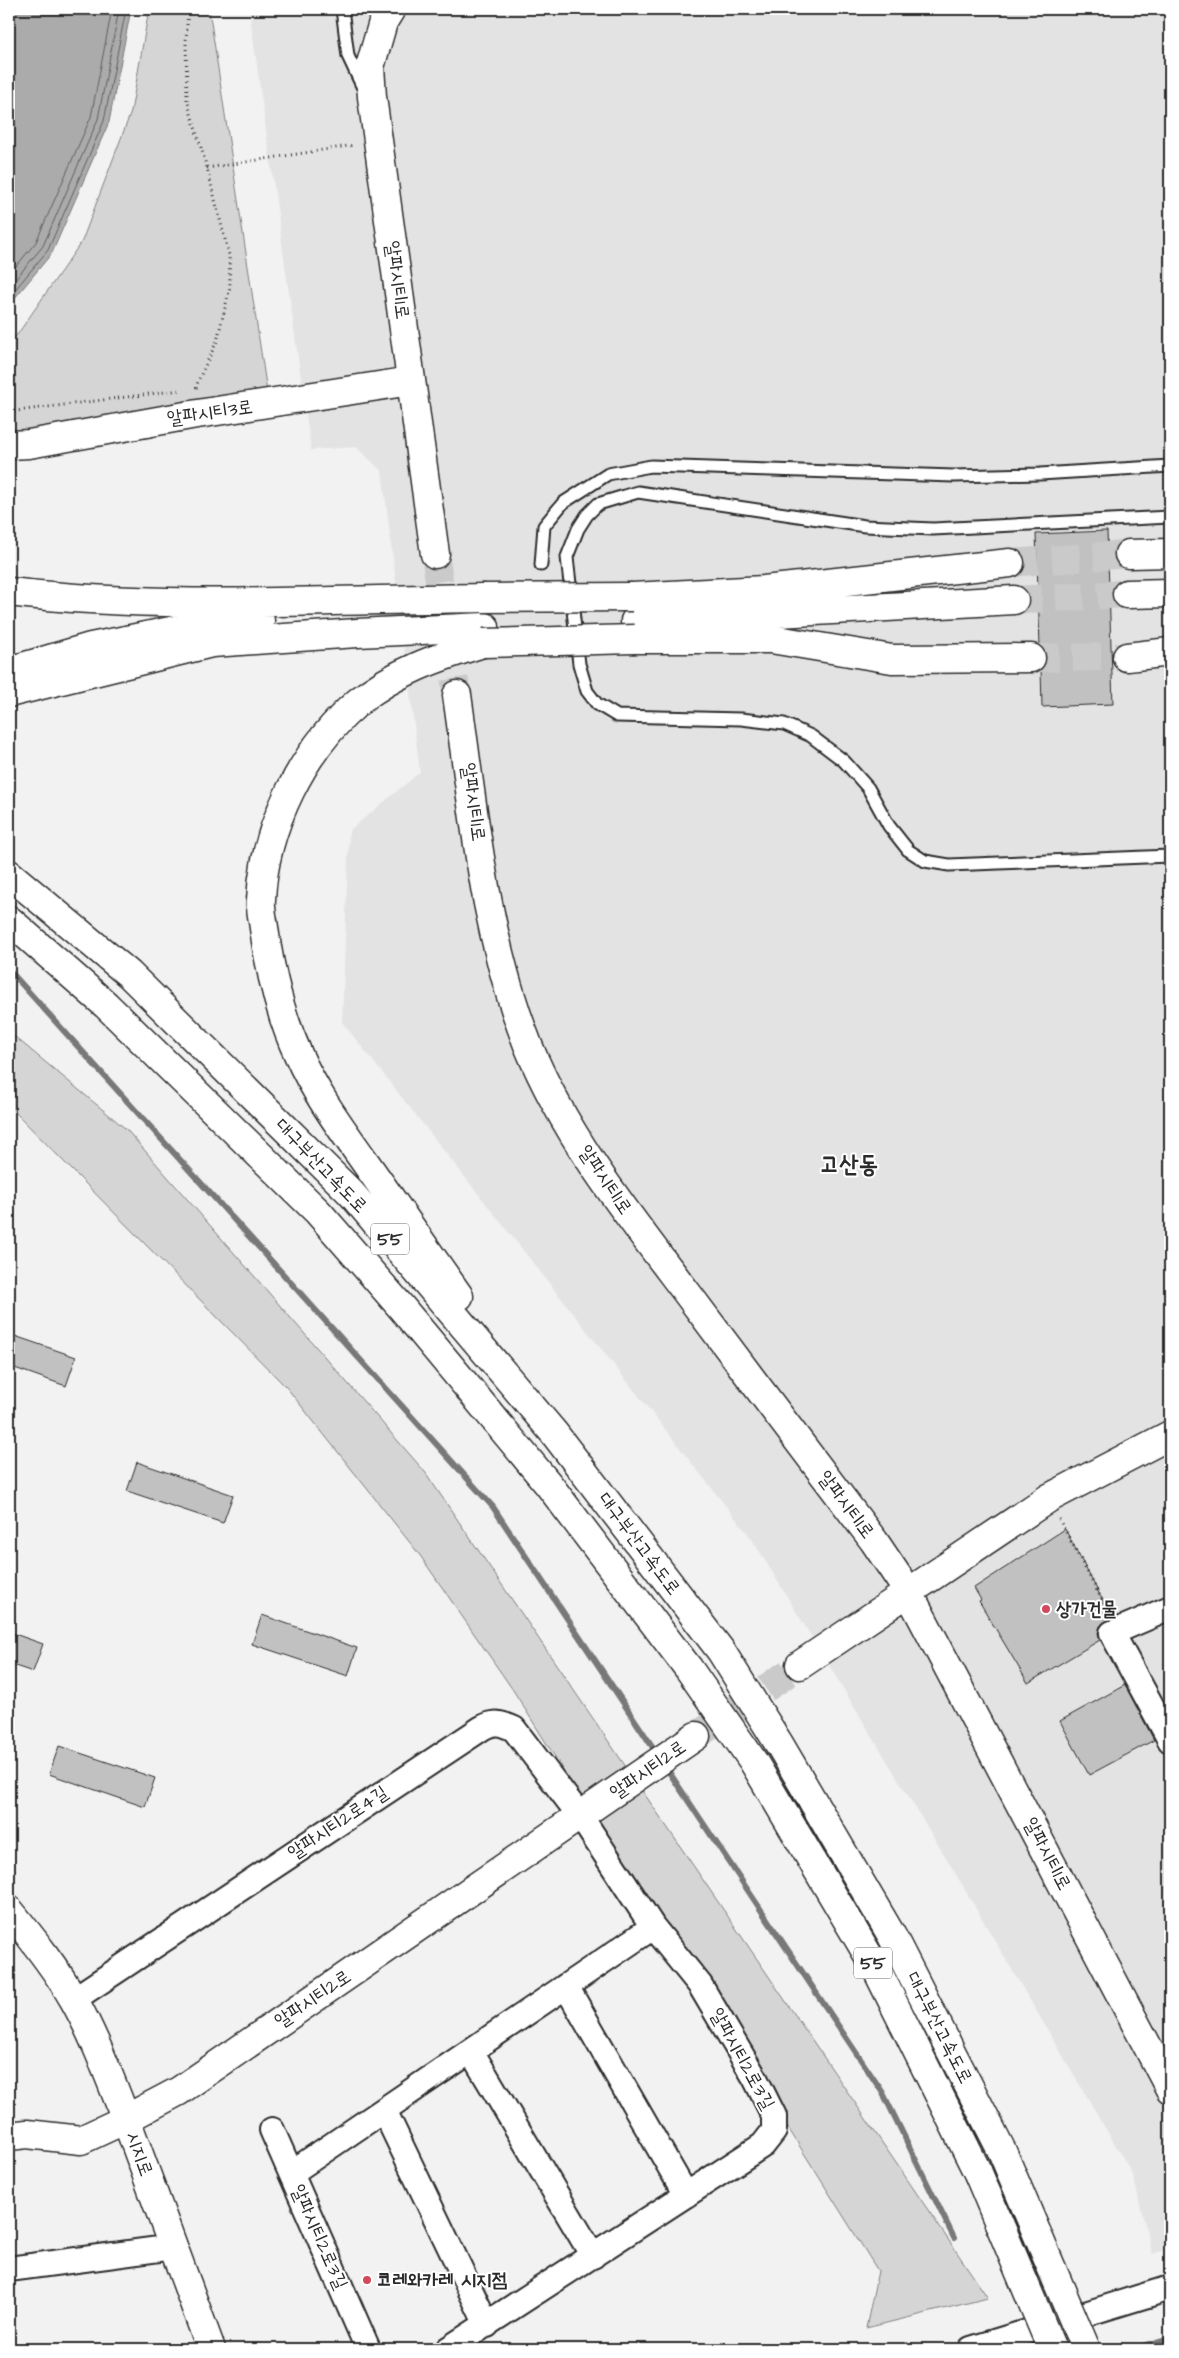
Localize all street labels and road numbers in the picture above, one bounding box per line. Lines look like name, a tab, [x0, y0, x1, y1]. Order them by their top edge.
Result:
street label: 알파시티1로	[378, 239, 416, 321]
street label: 알파시티3로	[165, 394, 255, 432]
street label: 알파시티1로	[454, 761, 492, 843]
street label: 대구부산고속도로	[269, 1113, 373, 1219]
street label: 알파시티1로	[572, 1140, 638, 1220]
road number: 55	[371, 1224, 409, 1254]
street label: 알파시티1로	[811, 1465, 881, 1545]
street label: 대구부산고속도로	[591, 1487, 687, 1601]
street label: 알파시티2로	[604, 1734, 692, 1806]
street label: 알파시티2로4길	[283, 1780, 393, 1866]
street label: 알파시티1로	[1017, 1813, 1077, 1895]
road number: 55	[854, 1948, 892, 1979]
street label: 알파시티2로	[269, 1963, 357, 2035]
street label: 대구부산고속도로	[899, 1967, 979, 2089]
street label: 알파시티2로3길	[703, 2003, 781, 2115]
street label: 시지로	[118, 2128, 160, 2180]
street label: 알파시티2로3길	[284, 2180, 354, 2294]

